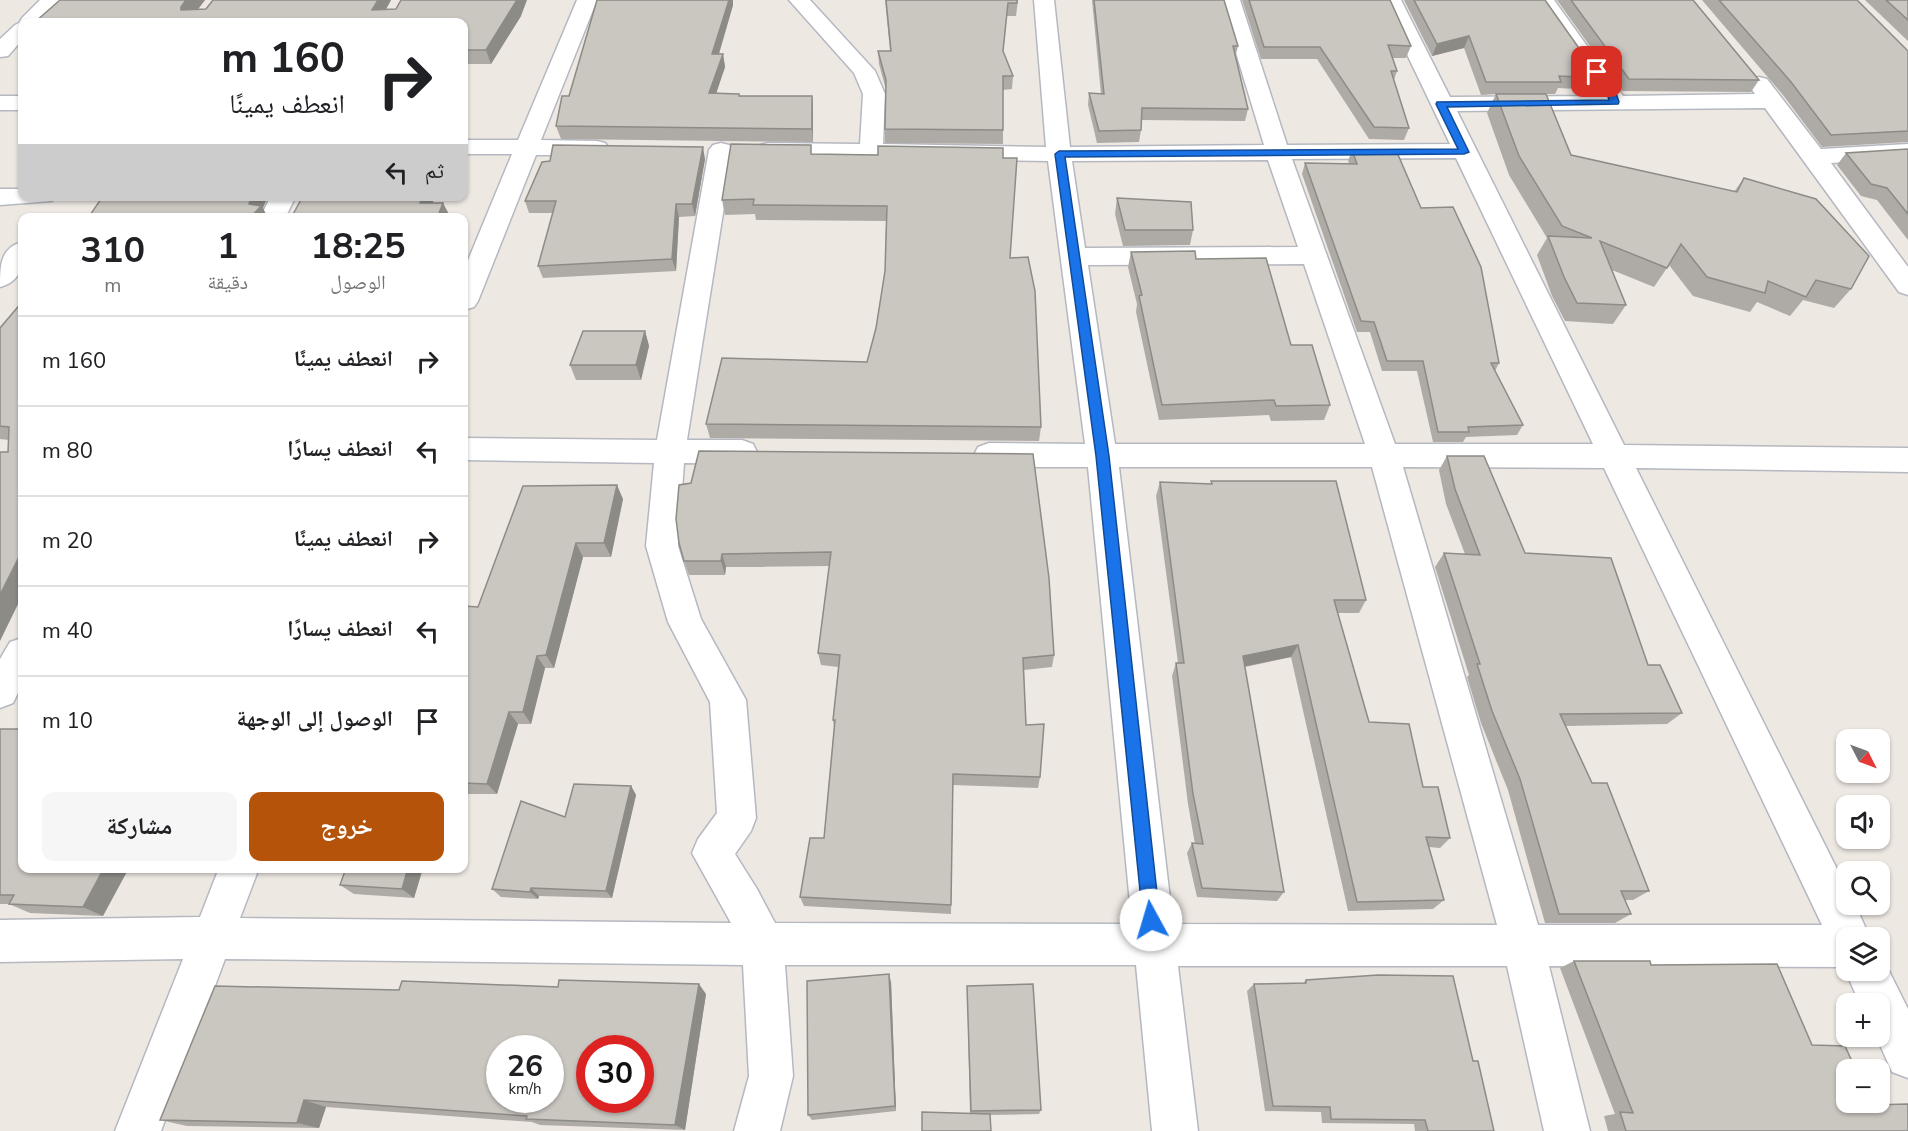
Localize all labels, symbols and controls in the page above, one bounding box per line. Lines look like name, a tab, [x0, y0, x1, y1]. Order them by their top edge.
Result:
text: 160 m	[221, 30, 345, 87]
icon: right	[366, 42, 444, 120]
pin	[1571, 46, 1622, 97]
icon: arrive	[1580, 55, 1613, 88]
text: انعطف يمينًا	[229, 86, 345, 123]
icon: left	[380, 156, 413, 189]
text: ثم	[425, 156, 444, 186]
text: 1	[217, 222, 239, 271]
text: 18:25	[310, 222, 406, 271]
text: 310	[80, 226, 145, 275]
text: دقيقة	[207, 269, 248, 296]
text: الوصول	[330, 269, 386, 296]
text: m	[104, 272, 121, 299]
text: انعطف يمينًا	[294, 344, 393, 374]
icon: right	[411, 345, 444, 378]
text: 160 m	[42, 346, 106, 376]
text: انعطف يسارًا	[287, 434, 393, 464]
icon: left	[411, 435, 444, 468]
text: 80 m	[42, 436, 93, 466]
text: انعطف يمينًا	[294, 524, 393, 554]
icon: right	[411, 525, 444, 558]
text: 20 m	[42, 526, 93, 556]
text: انعطف يسارًا	[287, 614, 393, 644]
icon: left	[411, 615, 444, 648]
text: 40 m	[42, 616, 93, 646]
text: الوصول إلى الوجهة	[236, 704, 393, 734]
icon: arrive	[411, 705, 444, 738]
text: 10 m	[42, 706, 93, 736]
north arrow	[1836, 729, 1890, 783]
map controls	[1836, 729, 1890, 1113]
button: مشاركة	[42, 792, 237, 861]
button: خروج	[249, 792, 444, 861]
button: sound	[1836, 795, 1890, 849]
button: search	[1836, 861, 1890, 915]
position arrow	[1119, 888, 1183, 952]
button: layers	[1836, 927, 1890, 981]
button: +	[1836, 993, 1890, 1047]
speed limit sign: 30	[576, 1035, 654, 1113]
text: 26	[507, 1046, 543, 1087]
button: −	[1836, 1059, 1890, 1113]
text: km/h	[508, 1079, 542, 1099]

